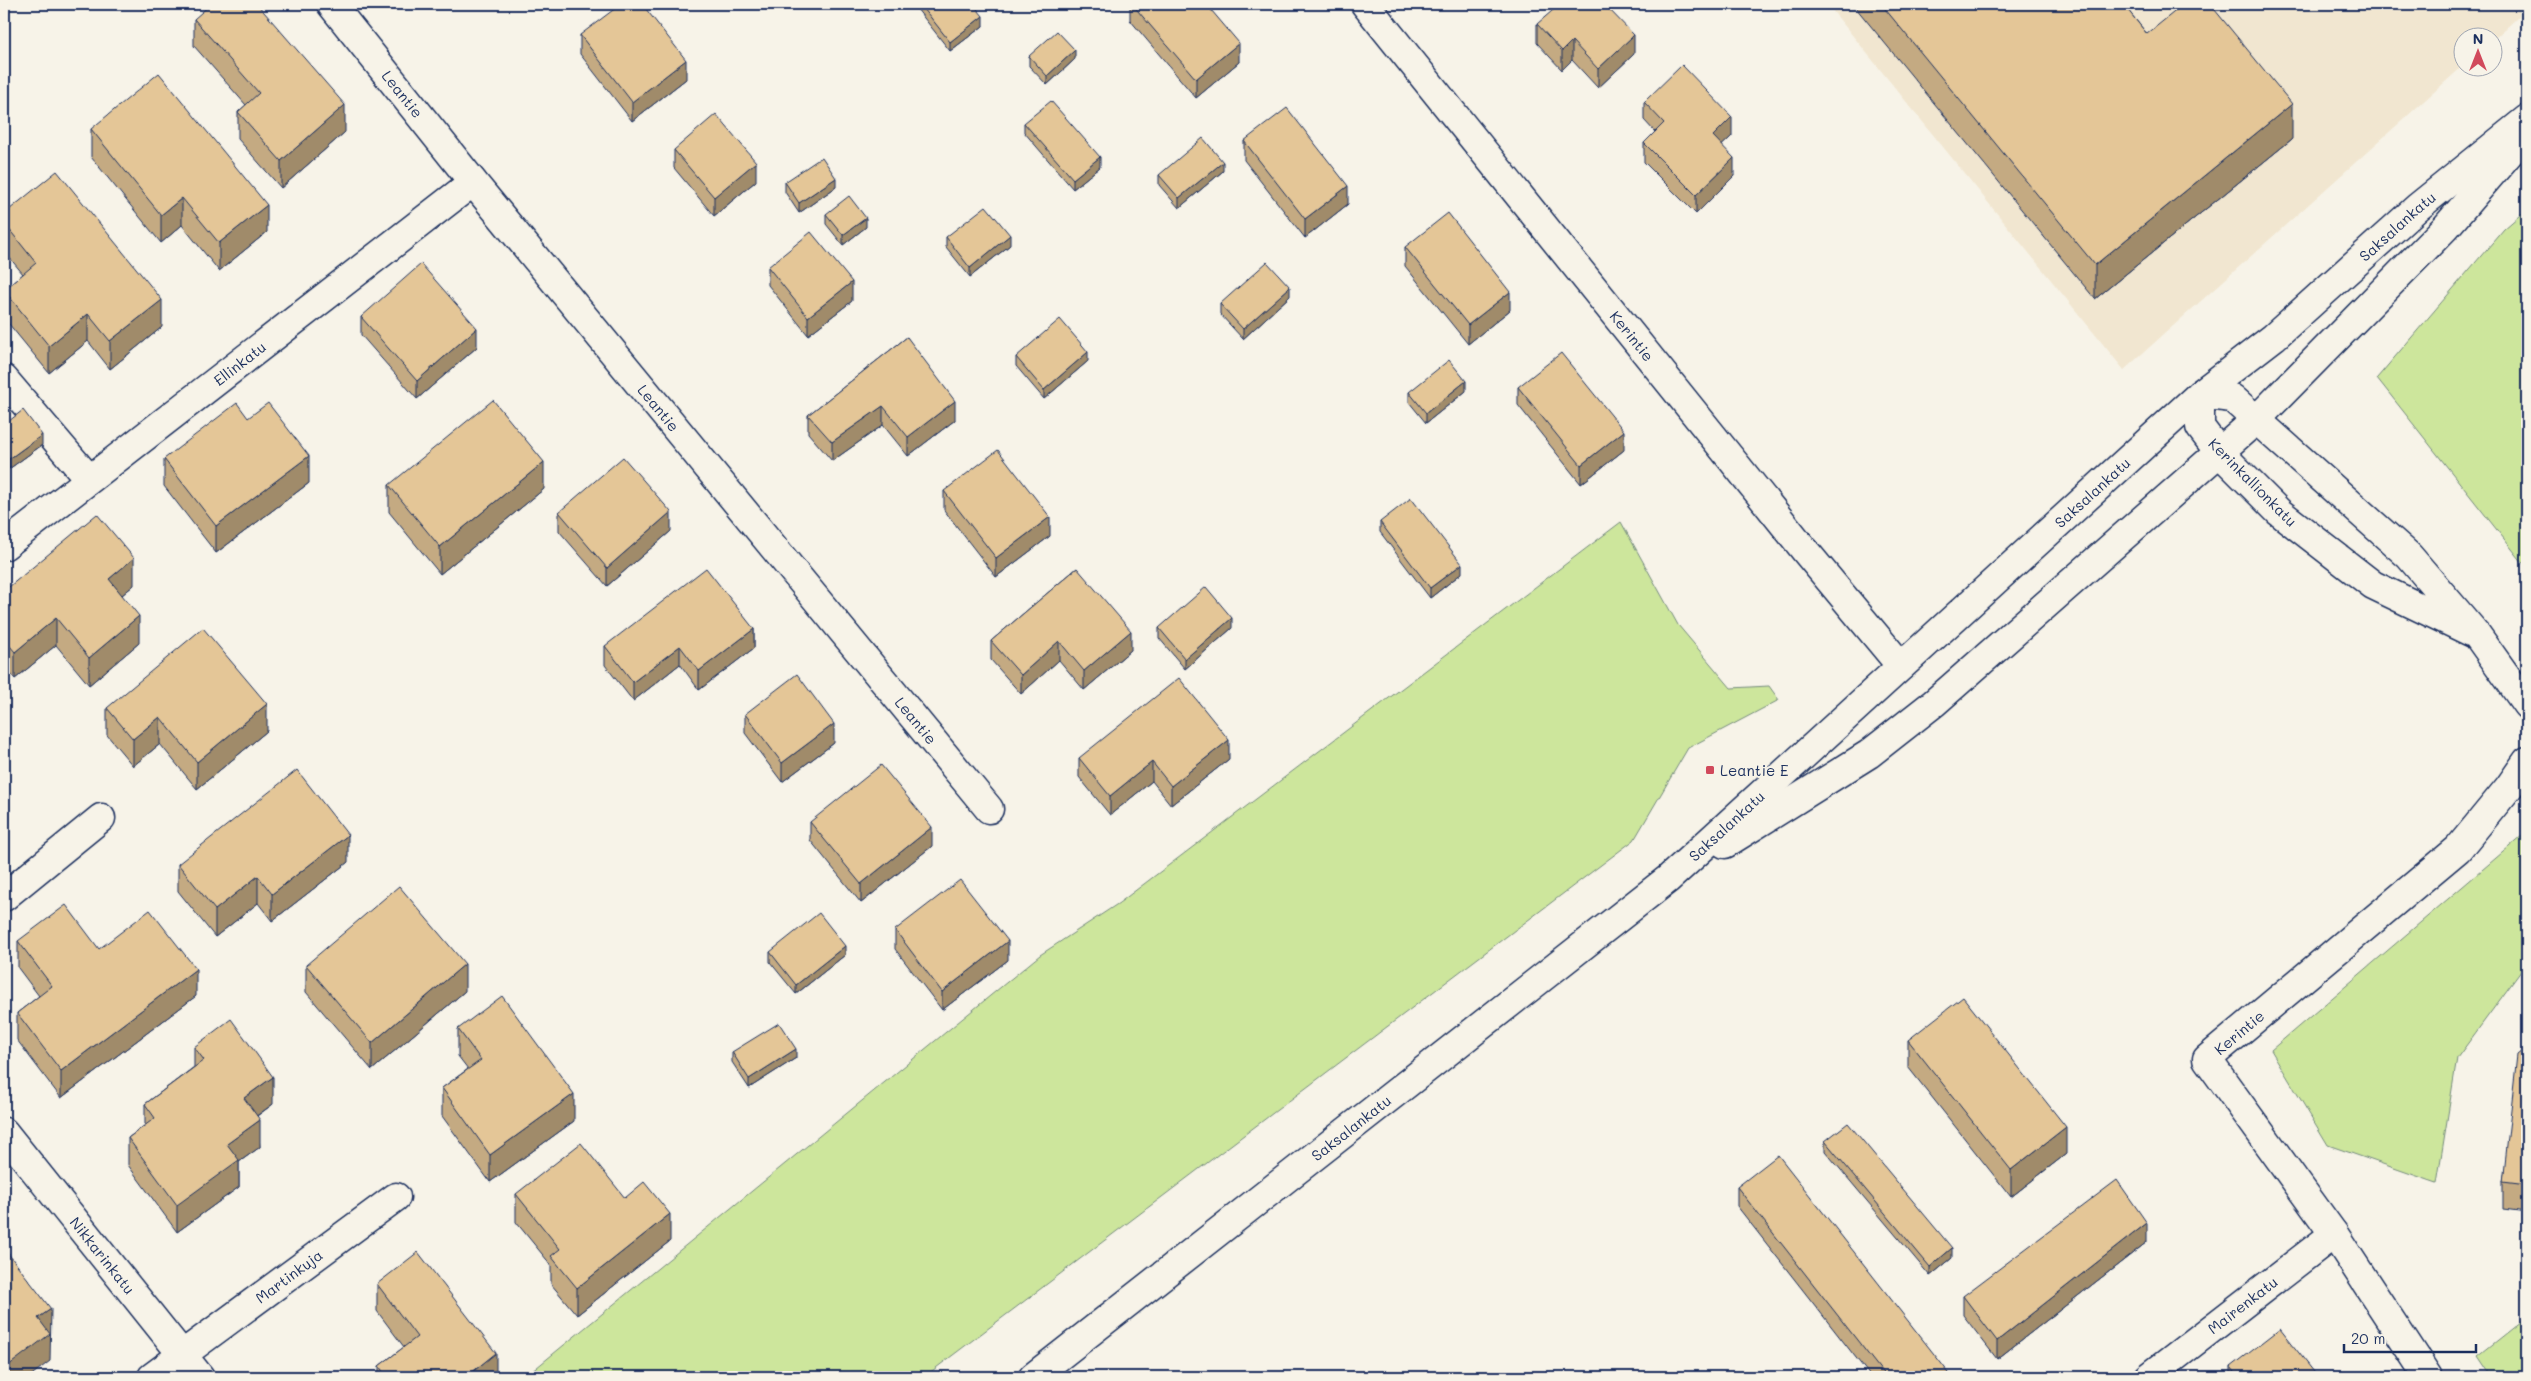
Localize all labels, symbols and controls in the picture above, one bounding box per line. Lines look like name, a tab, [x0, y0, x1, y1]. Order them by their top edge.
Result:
north arrow	[2454, 28, 2504, 78]
text: N	[2473, 29, 2483, 48]
street label: Leantie	[378, 66, 428, 122]
street label: Saksalankatu	[2355, 187, 2440, 266]
street label: Kerintie	[1606, 306, 1659, 365]
street label: Ellinkatu	[209, 337, 270, 390]
street label: Leantie	[633, 380, 684, 435]
street label: Kerinkallionkatu	[2204, 433, 2302, 531]
street label: Saksalankatu	[2050, 453, 2134, 532]
street label: Leantie	[891, 693, 941, 748]
place label: Leantie E	[1720, 760, 1789, 780]
marker: Leantie E	[1704, 764, 1716, 776]
street label: Saksalankatu	[1684, 786, 1769, 866]
street label: Kerintie	[2210, 1006, 2268, 1059]
street label: Saksalankatu	[1307, 1090, 1395, 1165]
street label: Nikkarinkatu	[66, 1213, 140, 1298]
street label: Martinkuja	[251, 1245, 327, 1308]
street label: Mairenkatu	[2203, 1271, 2281, 1338]
scale bar	[2344, 1321, 2476, 1353]
text: 20 m	[2351, 1328, 2385, 1348]

